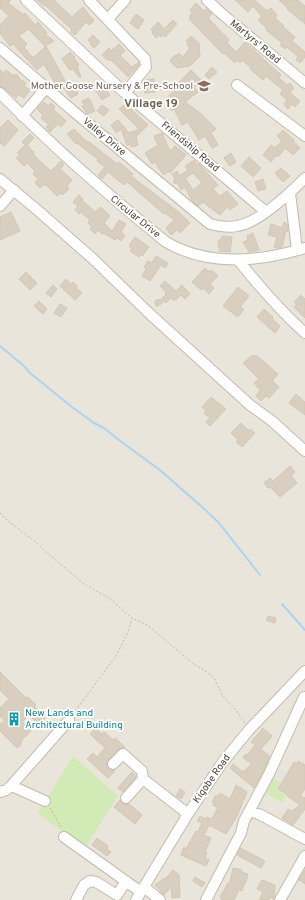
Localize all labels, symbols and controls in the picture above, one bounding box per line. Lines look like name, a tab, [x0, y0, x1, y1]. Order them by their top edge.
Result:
street label: Martyrs' Road	[227, 17, 283, 67]
school or university icon: Mother Goose Nursery & Pre-School	[196, 78, 212, 94]
place label: Mother Goose Nursery & Pre-School	[31, 80, 193, 93]
district label: Village 19	[124, 96, 178, 112]
street label: Valley Drive	[80, 115, 128, 159]
street label: Friendship Road	[158, 119, 222, 175]
street label: Circular Drive	[107, 193, 163, 241]
place label: New Lands and Architectural Building	[25, 707, 123, 732]
building icon: New Lands and Architectural Building	[6, 711, 22, 727]
street label: Kigobe Road	[190, 752, 234, 806]

